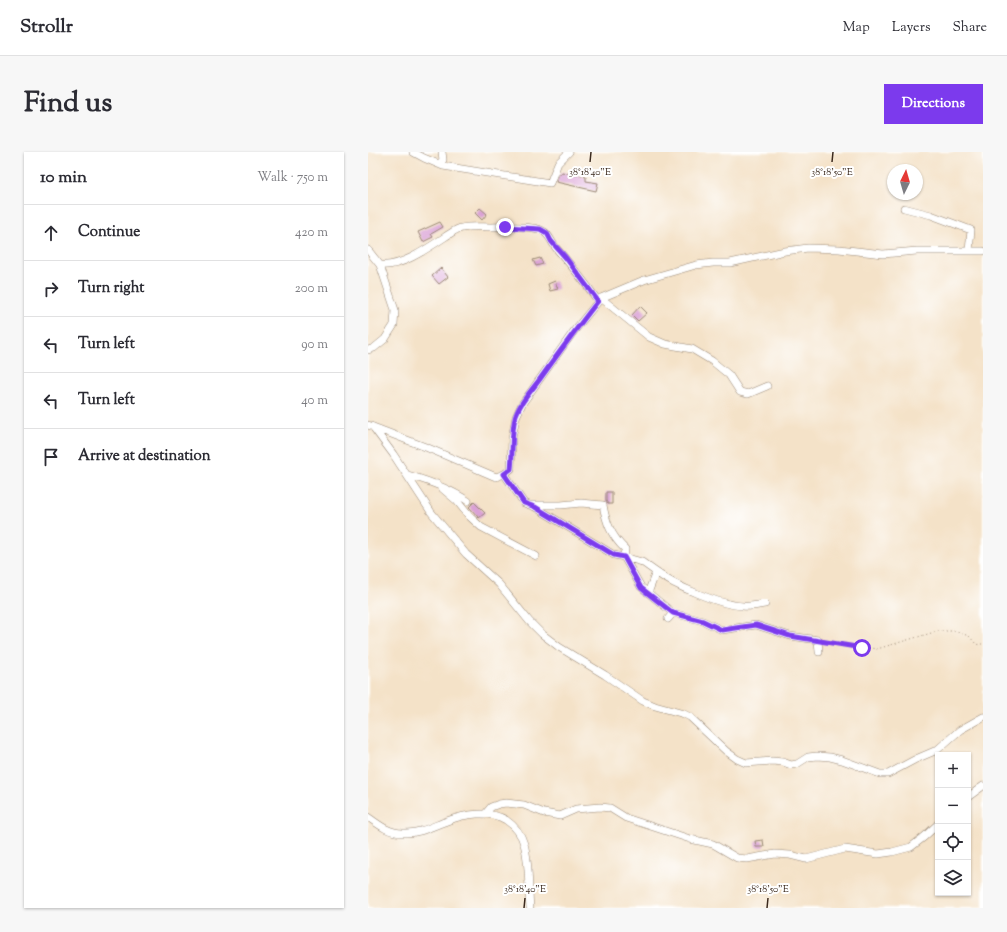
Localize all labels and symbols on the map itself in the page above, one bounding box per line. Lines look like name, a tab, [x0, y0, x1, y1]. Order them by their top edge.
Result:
north arrow	[887, 164, 923, 200]
text: 38°18'40"E	[569, 165, 611, 180]
text: 38°18'50"E	[811, 165, 853, 180]
route end	[496, 218, 514, 236]
route start	[853, 639, 871, 657]
text: 38°18'40"E	[504, 882, 546, 897]
text: 38°18'50"E	[747, 882, 789, 897]

